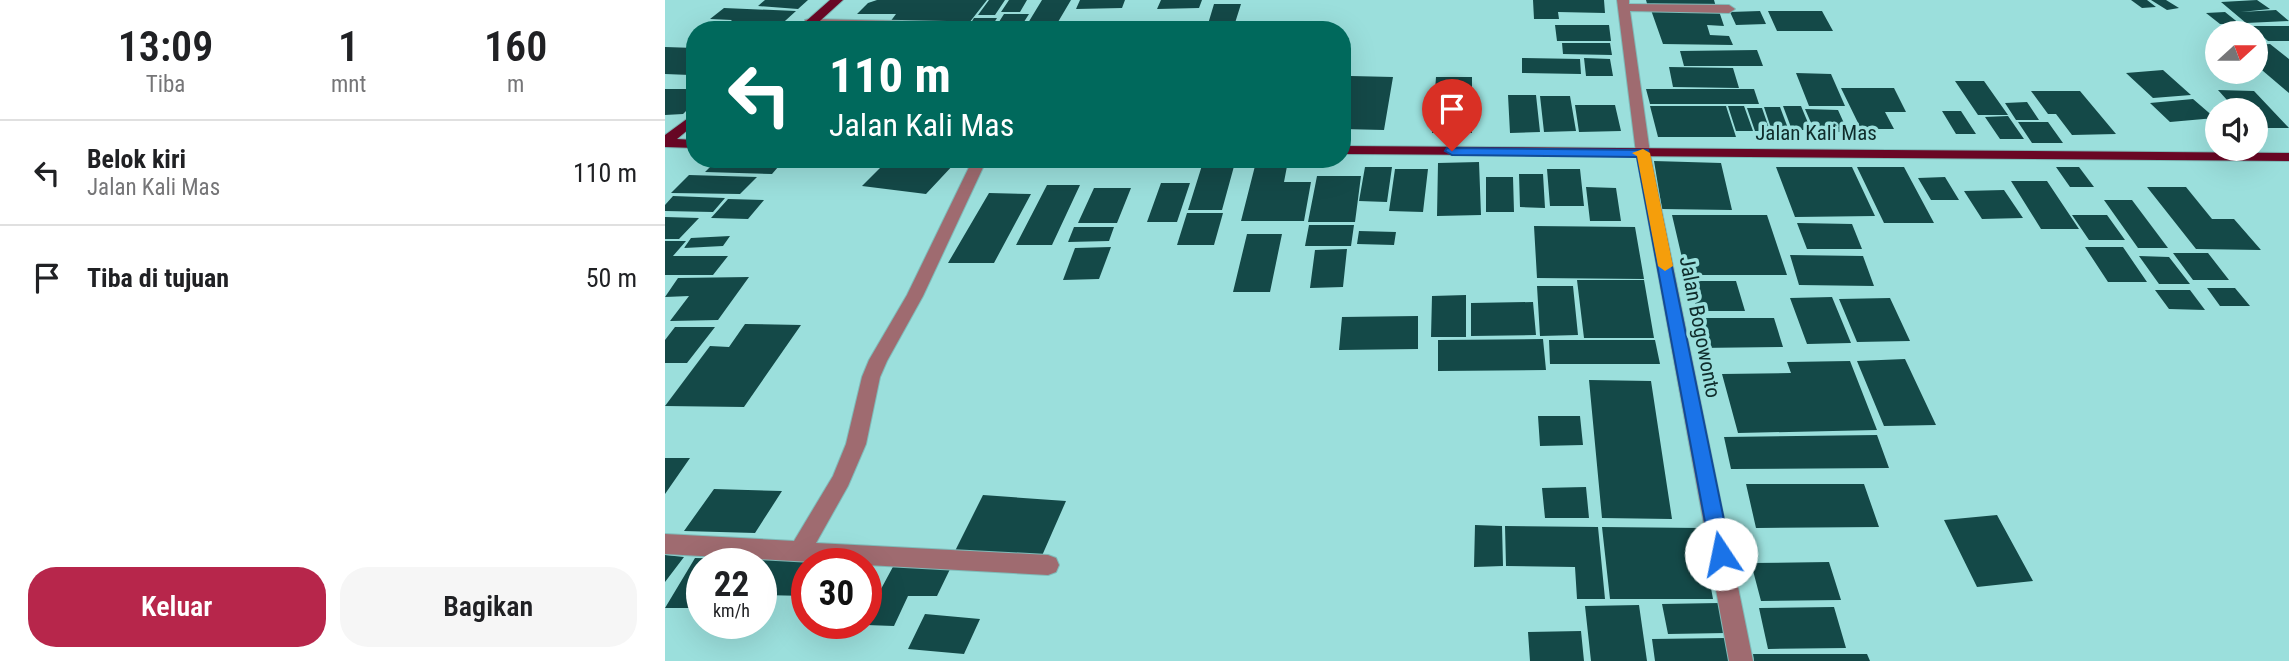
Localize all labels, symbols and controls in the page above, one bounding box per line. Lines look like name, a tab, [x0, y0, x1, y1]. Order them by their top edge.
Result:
north arrow	[2205, 21, 2268, 84]
map controls	[2205, 21, 2268, 161]
text: 13:09	[118, 22, 213, 71]
text: 1	[338, 22, 359, 71]
text: 160	[484, 22, 547, 71]
text: 110 m	[829, 47, 951, 104]
icon: left	[714, 49, 805, 140]
text: Tiba	[146, 71, 185, 98]
text: mnt	[331, 71, 366, 98]
text: m	[507, 71, 524, 98]
pin	[1422, 79, 1482, 151]
icon: arrive	[1433, 90, 1471, 128]
button: sound	[2205, 98, 2268, 161]
text: Jalan Kali Mas	[829, 106, 1014, 144]
street label: Jalan Kali Mas	[1755, 121, 1877, 145]
text: Belok kiri	[87, 144, 186, 174]
icon: left	[28, 154, 66, 192]
text: 110 m	[573, 158, 637, 188]
text: Jalan Kali Mas	[87, 174, 220, 201]
street label: Jalan Bogowonto	[1674, 254, 1726, 400]
icon: arrive	[28, 259, 66, 297]
text: Tiba di tujuan	[87, 263, 229, 293]
text: 50 m	[586, 263, 637, 293]
position arrow	[1684, 517, 1758, 591]
speed limit sign: 30	[791, 548, 882, 639]
text: 22	[714, 564, 749, 605]
button: Keluar	[28, 567, 326, 647]
button: Bagikan	[340, 567, 637, 647]
text: km/h	[713, 600, 750, 621]

